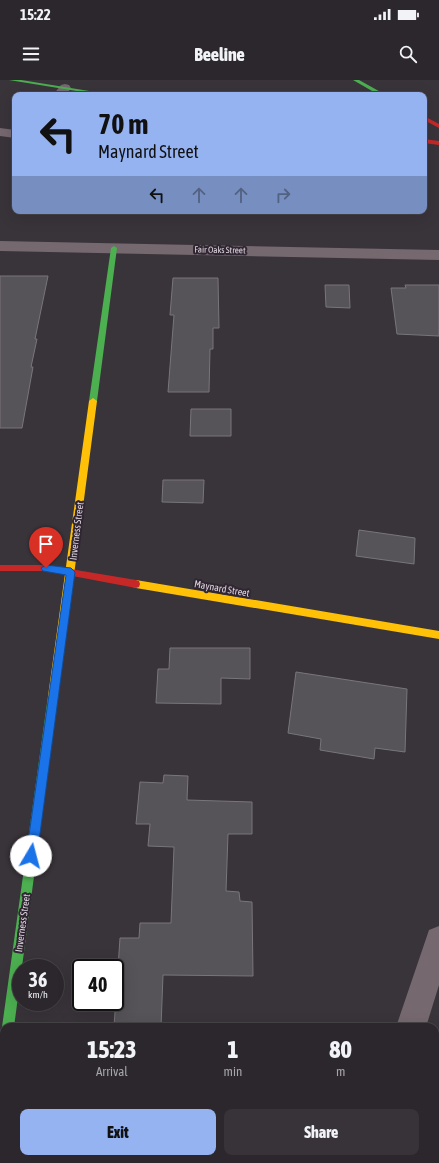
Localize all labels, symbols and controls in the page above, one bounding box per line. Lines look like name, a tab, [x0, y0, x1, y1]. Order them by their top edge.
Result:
text: 15:22	[20, 6, 51, 23]
icon: menu	[20, 43, 42, 65]
icon: search	[397, 43, 419, 65]
text: Beeline	[194, 44, 245, 65]
icon: left	[32, 108, 84, 160]
text: 70 m	[98, 108, 148, 140]
text: Maynard Street	[98, 141, 199, 162]
icon: left	[146, 184, 168, 206]
icon: ahead	[188, 184, 210, 206]
icon: ahead	[230, 184, 252, 206]
icon: right	[272, 184, 294, 206]
street label: Fair Oaks Street	[194, 245, 246, 255]
street label: Inverness Street	[67, 501, 86, 561]
pin	[29, 527, 63, 568]
icon: arrive	[35, 533, 57, 555]
street label: Maynard Street	[193, 578, 251, 599]
position arrow	[10, 835, 52, 877]
street label: Inverness Street	[13, 893, 32, 953]
speed limit sign: 40	[72, 959, 124, 1011]
text: 36	[29, 968, 47, 991]
text: km/h	[28, 989, 48, 1000]
text: 15:23	[87, 1036, 137, 1063]
text: 1	[227, 1036, 239, 1063]
text: 80	[329, 1036, 352, 1063]
text: Arrival	[96, 1064, 128, 1079]
text: min	[224, 1064, 242, 1079]
text: m	[336, 1064, 345, 1079]
button: Exit	[20, 1109, 216, 1155]
button: Share	[224, 1109, 419, 1155]

